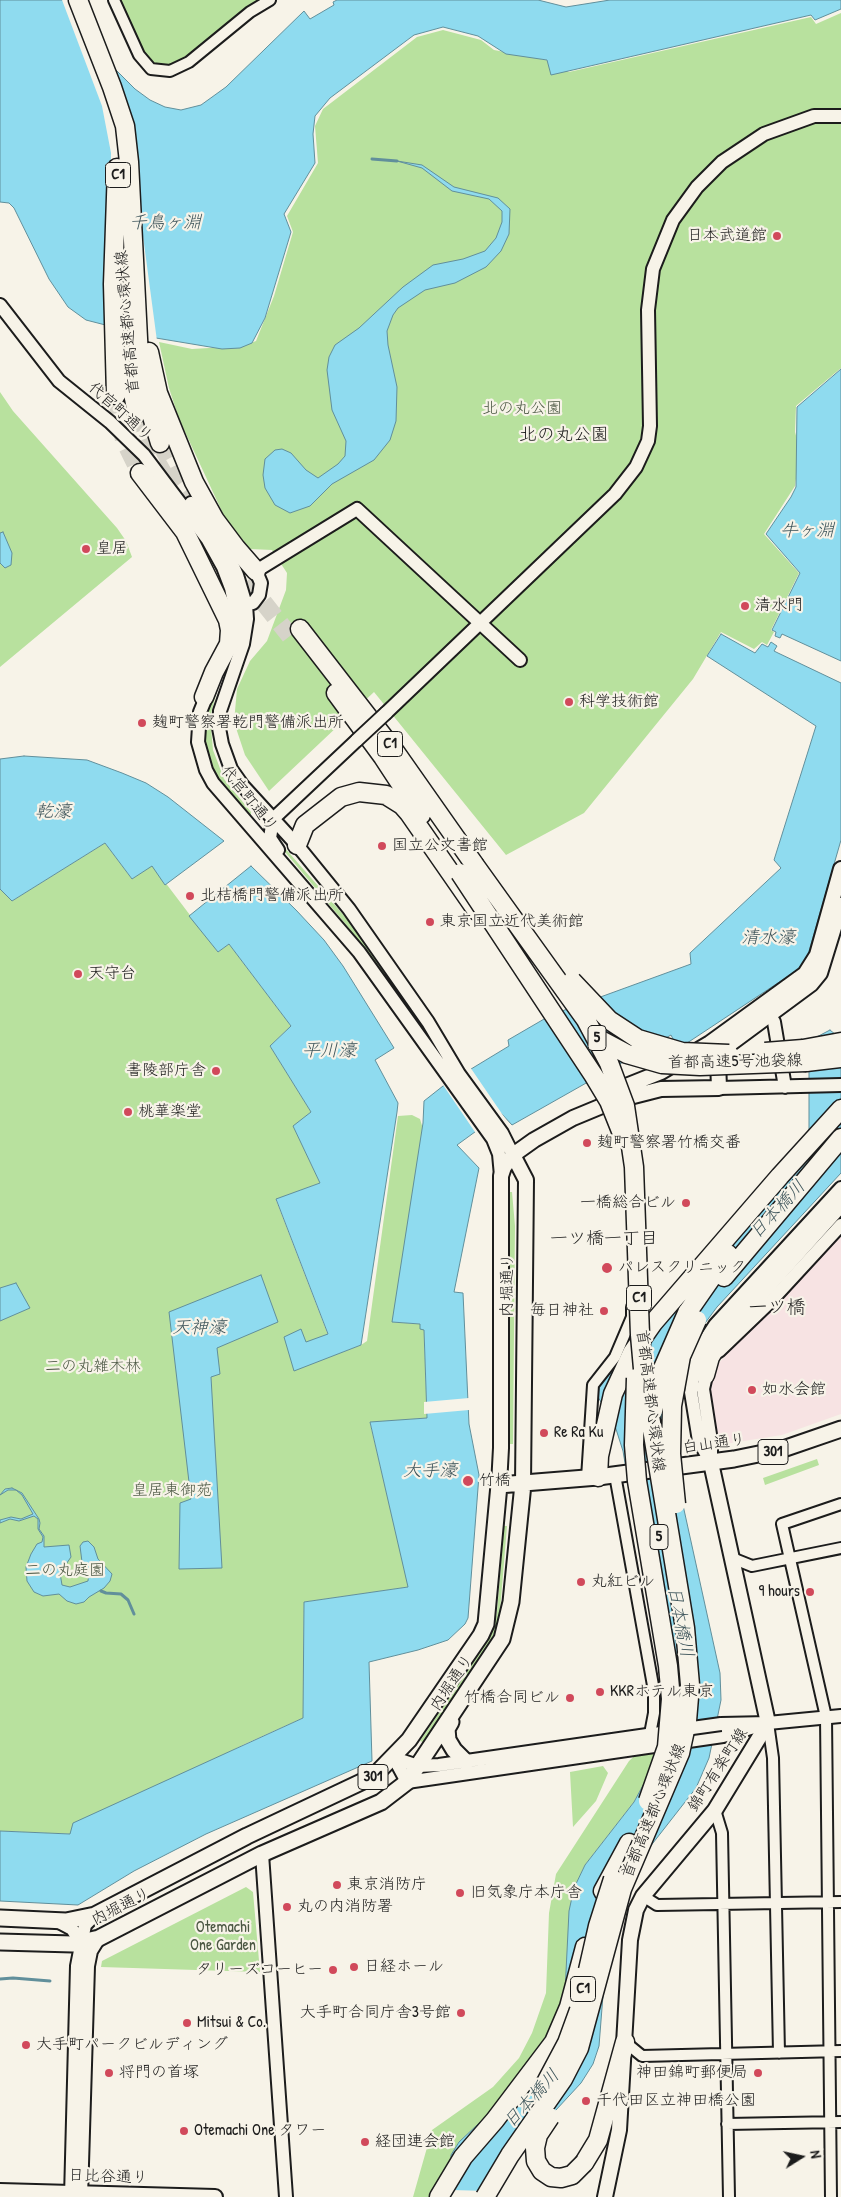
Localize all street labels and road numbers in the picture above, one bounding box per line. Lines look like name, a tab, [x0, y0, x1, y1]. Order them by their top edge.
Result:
road number: C1	[106, 162, 130, 188]
street label: 首都高速都心環状線	[112, 249, 144, 395]
street label: 代官町通り	[84, 378, 156, 446]
road number: C1	[378, 732, 402, 756]
street label: 代官町通り	[216, 762, 282, 836]
road number: 5	[588, 1026, 606, 1050]
street label: 首都高速5号池袋線	[667, 1051, 803, 1073]
street label: 内堀通り	[498, 1253, 518, 1317]
road number: C1	[626, 1286, 652, 1310]
street label: 首都高速都心環状線	[632, 1328, 668, 1474]
street label: 白山通り	[681, 1430, 747, 1458]
road number: 301	[758, 1440, 788, 1464]
road number: 5	[650, 1524, 668, 1550]
street label: 内堀通り	[426, 1651, 478, 1715]
street label: 錦町有楽町線	[684, 1725, 752, 1815]
street label: 首都高速都心環状線	[618, 1741, 690, 1881]
road number: 301	[358, 1764, 388, 1790]
street label: 内堀通り	[88, 1884, 154, 1930]
road number: C1	[570, 1976, 596, 2002]
street label: 日比谷通り	[68, 2166, 148, 2188]

